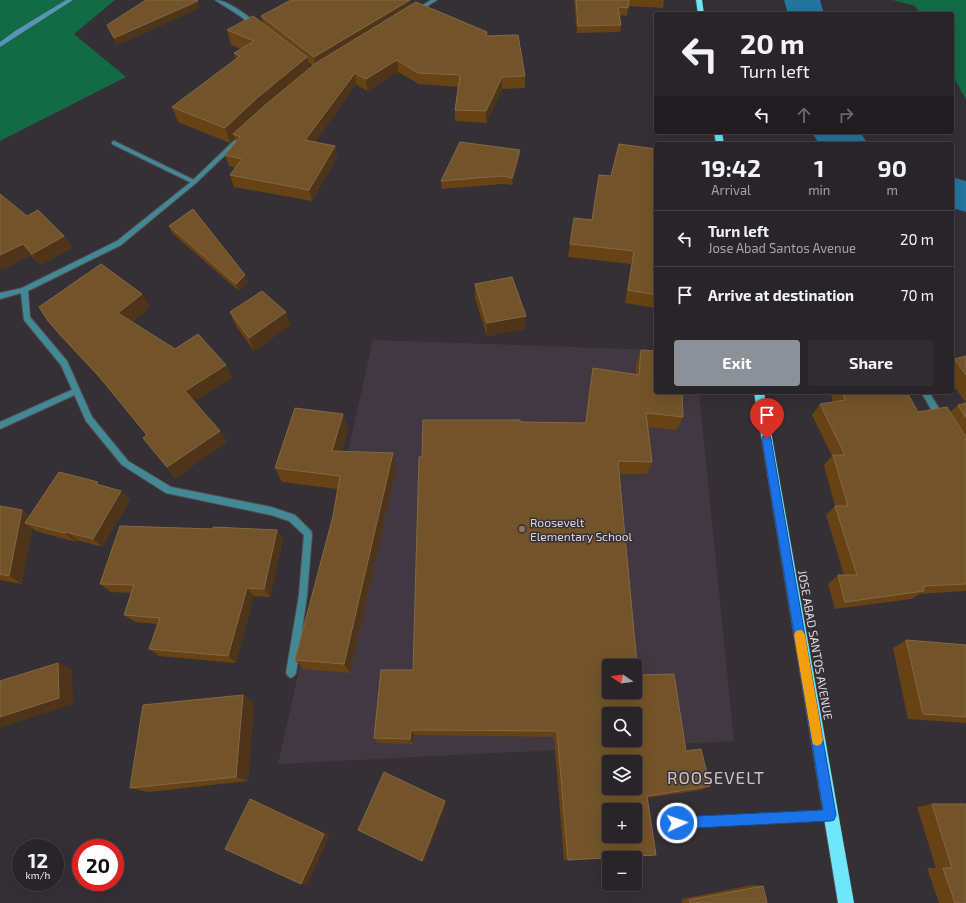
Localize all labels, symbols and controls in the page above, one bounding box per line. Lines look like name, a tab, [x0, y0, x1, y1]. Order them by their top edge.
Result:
text: 20 m	[740, 26, 805, 60]
icon: left	[674, 28, 726, 80]
text: Turn left	[740, 60, 810, 82]
icon: left	[751, 104, 773, 126]
icon: ahead	[793, 104, 815, 126]
icon: right	[835, 104, 857, 126]
text: 19:42	[701, 153, 761, 182]
text: 1	[814, 153, 824, 182]
text: 90	[878, 153, 907, 182]
text: Arrival	[711, 182, 751, 198]
text: min	[808, 182, 830, 198]
text: m	[886, 182, 898, 198]
text: Turn left	[708, 222, 769, 240]
icon: left	[674, 228, 696, 250]
text: 20 m	[900, 230, 934, 248]
text: Jose Abad Santos Avenue	[708, 240, 856, 256]
icon: arrive	[674, 284, 696, 306]
text: Arrive at destination	[708, 286, 854, 304]
text: 70 m	[901, 286, 934, 304]
button: Exit	[674, 340, 800, 386]
button: Share	[808, 340, 934, 386]
pin	[750, 398, 784, 439]
icon: arrive	[756, 404, 778, 426]
place label: Roosevelt Elementary School	[530, 515, 633, 543]
marker: Roosevelt Elementary School	[517, 524, 527, 534]
street label: JOSE ABAD SANTOS AVENUE	[796, 569, 836, 721]
north arrow	[602, 659, 642, 699]
map controls	[602, 659, 642, 891]
button: search	[602, 707, 642, 747]
button: layers	[602, 755, 642, 795]
district label: ROOSEVELT	[667, 767, 765, 787]
position arrow	[656, 802, 698, 844]
button: +	[602, 803, 642, 843]
speed limit sign: 20	[72, 839, 124, 891]
text: 12	[28, 848, 48, 872]
button: −	[602, 851, 642, 891]
text: km/h	[26, 869, 50, 881]

